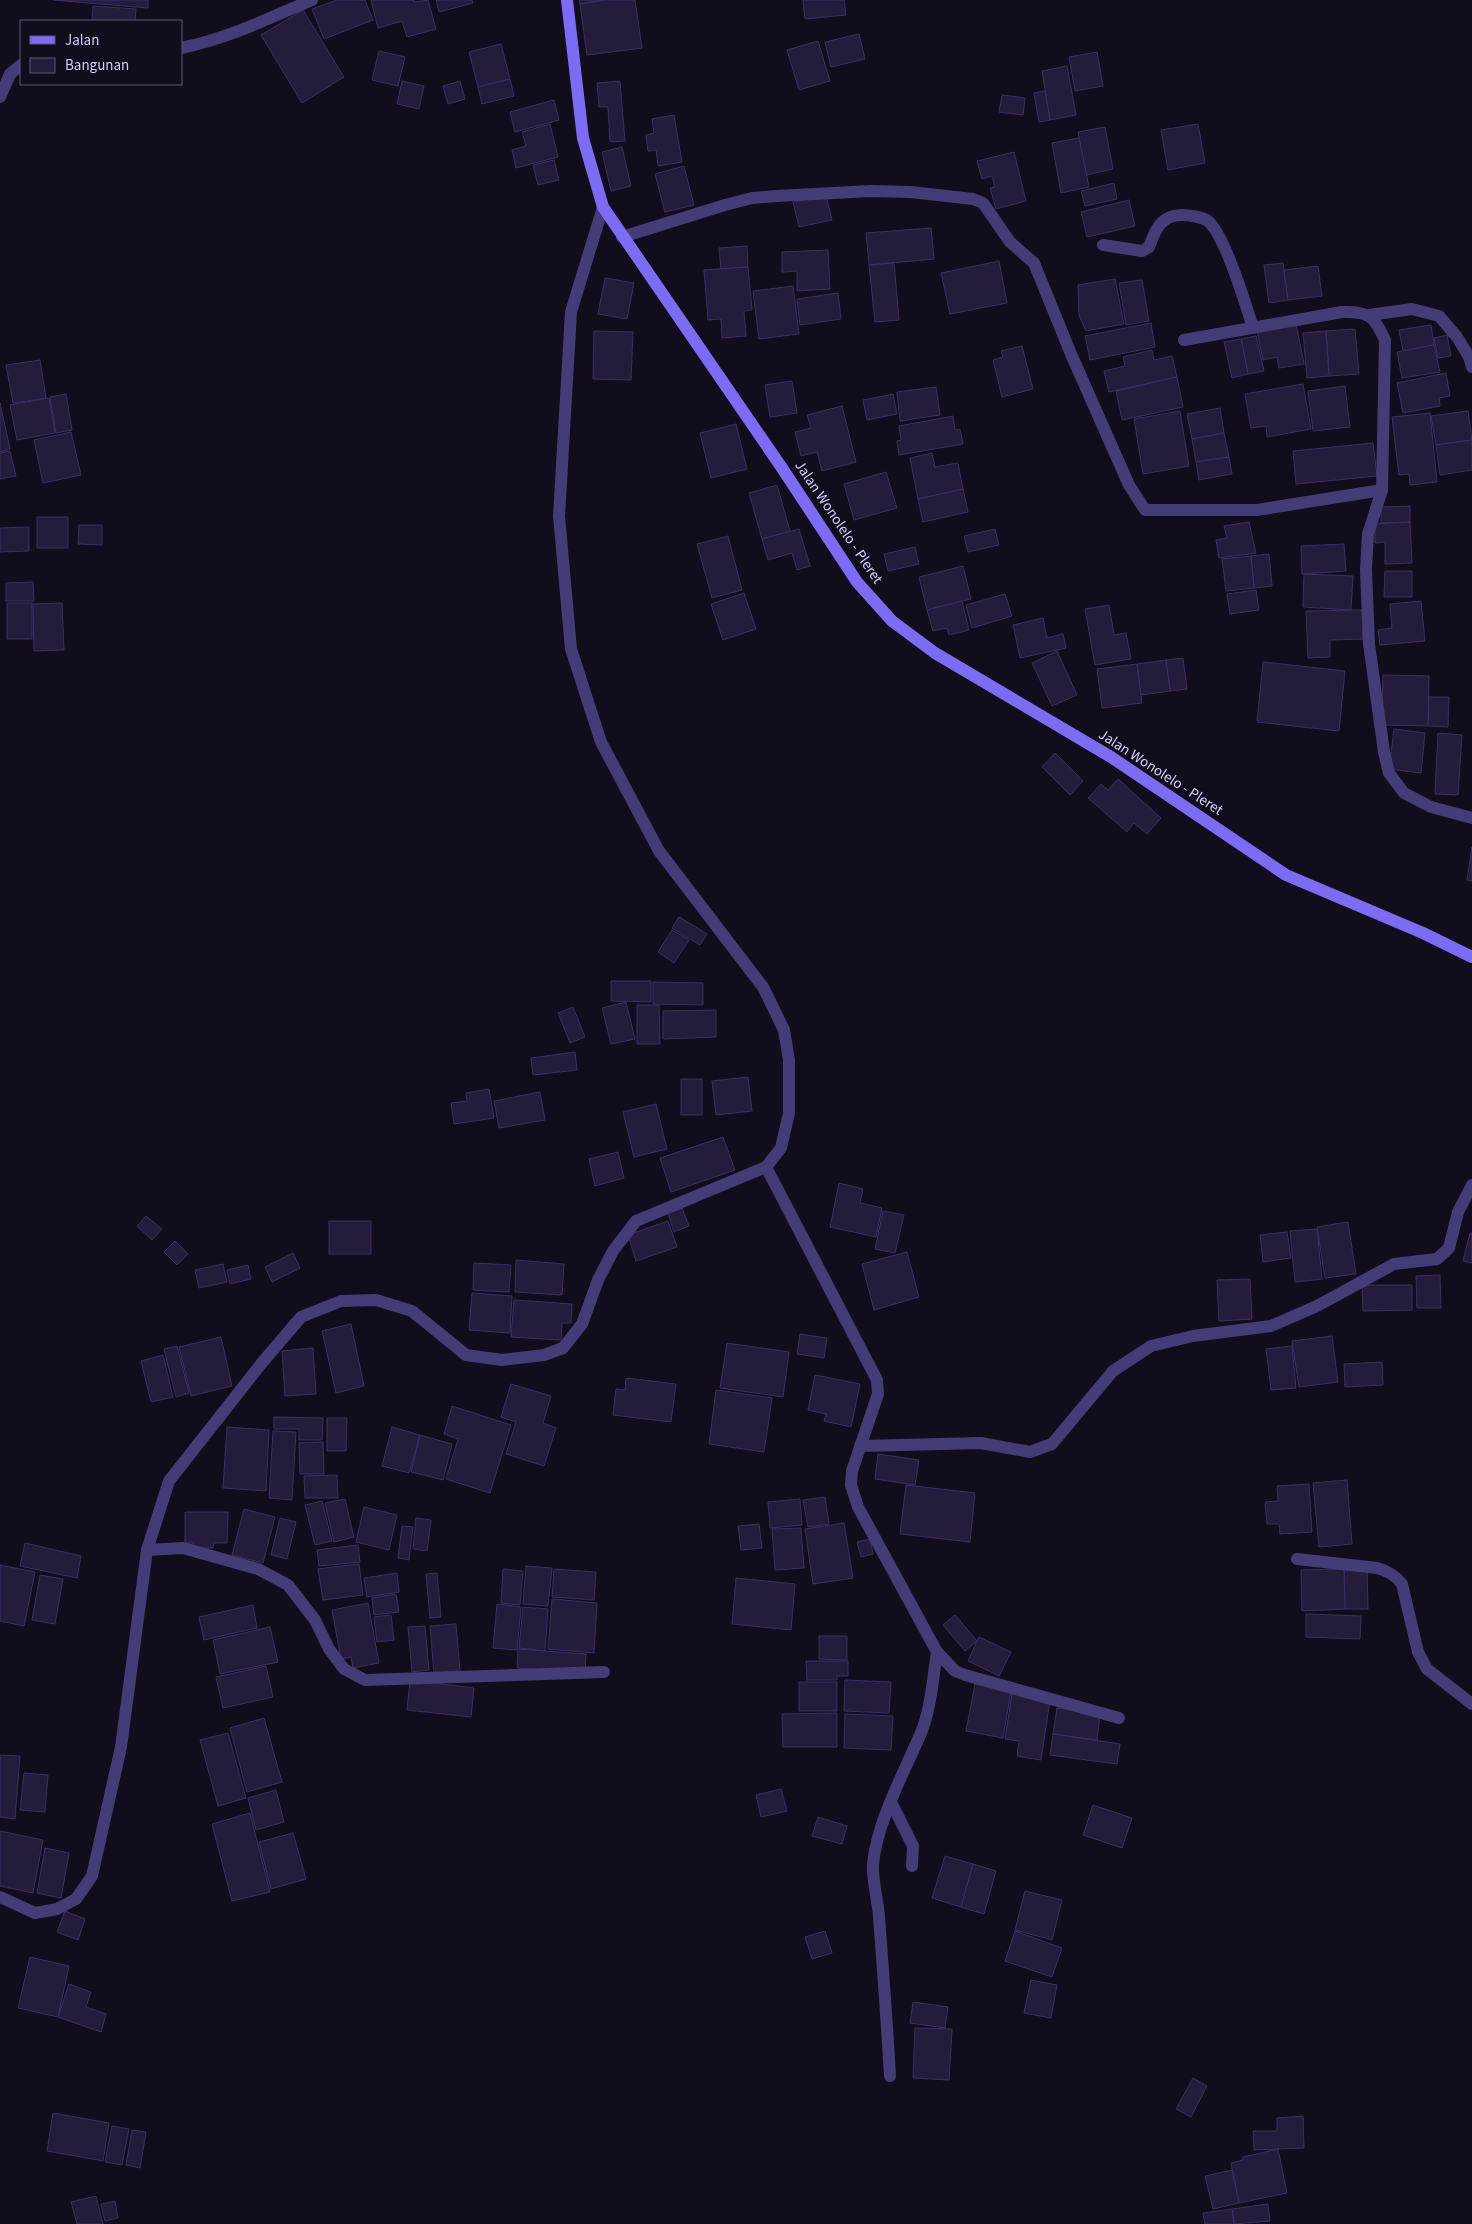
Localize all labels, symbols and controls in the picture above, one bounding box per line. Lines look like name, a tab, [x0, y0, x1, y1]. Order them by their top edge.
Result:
legend	[20, 20, 182, 85]
text: Jalan	[65, 30, 99, 51]
text: Bangunan	[65, 55, 129, 76]
street label: Jalan Wonolelo - Pleret	[789, 456, 888, 588]
street label: Jalan Wonolelo - Pleret	[1094, 724, 1227, 821]

